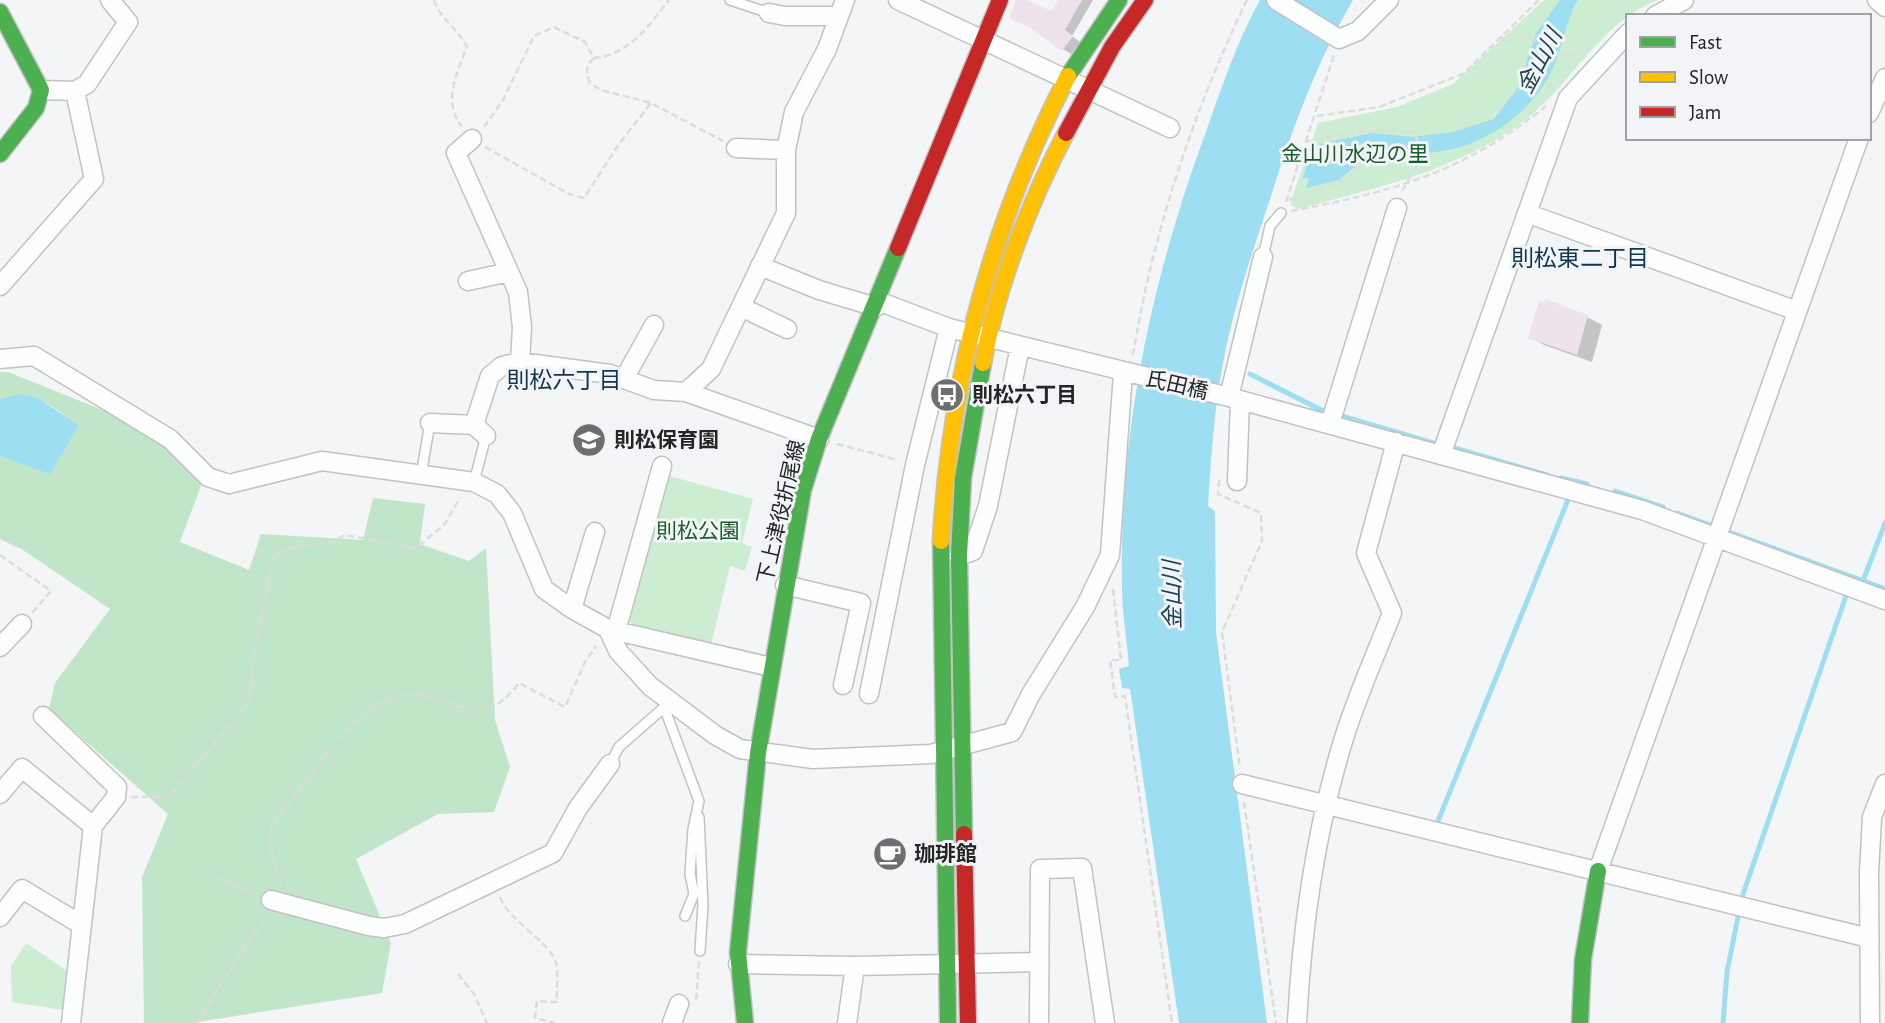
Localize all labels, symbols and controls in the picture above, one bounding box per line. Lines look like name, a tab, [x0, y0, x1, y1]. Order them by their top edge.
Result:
legend	[1626, 14, 1871, 140]
water label: 金山川	[1512, 22, 1568, 98]
text: Fast	[1689, 32, 1722, 53]
text: Slow	[1689, 67, 1728, 88]
text: Jam	[1689, 102, 1721, 123]
park label: 金山川水辺の里	[1282, 143, 1429, 165]
district label: 則松東二丁目	[1511, 246, 1649, 271]
street label: 氏田橋	[1144, 367, 1210, 403]
district label: 則松六丁目	[507, 368, 622, 393]
bus stop icon: 則松六丁目	[928, 376, 966, 414]
place label: 則松六丁目	[972, 384, 1077, 406]
school or university icon: 則松保育園	[570, 421, 608, 459]
place label: 則松保育園	[614, 429, 719, 451]
street label: 下上津役折尾線	[754, 438, 808, 586]
park label: 則松公園	[656, 520, 740, 542]
water label: 金山川	[1159, 557, 1186, 630]
cafe icon: 珈琲館	[871, 835, 909, 873]
place label: 珈琲館	[914, 843, 977, 865]

